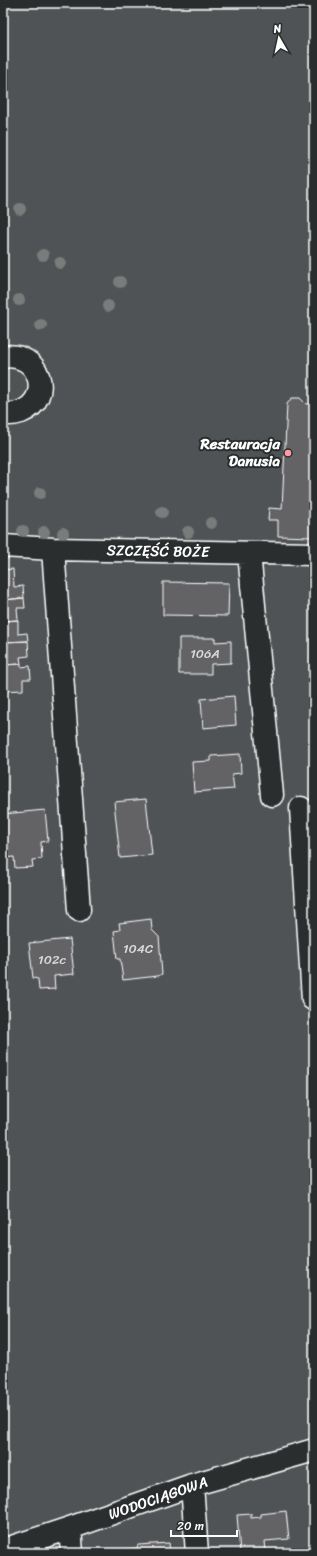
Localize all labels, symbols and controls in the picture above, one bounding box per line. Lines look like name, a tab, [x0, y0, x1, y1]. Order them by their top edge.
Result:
north arrow	[259, 18, 299, 58]
text: N	[271, 19, 283, 39]
place label: Restauracja Danusia	[200, 431, 280, 474]
marker: Restauracja Danusia	[283, 448, 293, 458]
street label: SZCZĘŚĆ BOŻE	[106, 537, 211, 565]
house number: 106A	[190, 642, 220, 665]
house number: 104C	[123, 937, 153, 960]
house number: 102c	[38, 948, 66, 971]
street label: WODOCIĄGOWA	[105, 1469, 211, 1527]
scale bar	[171, 1512, 237, 1538]
text: 20 m	[177, 1515, 204, 1537]

